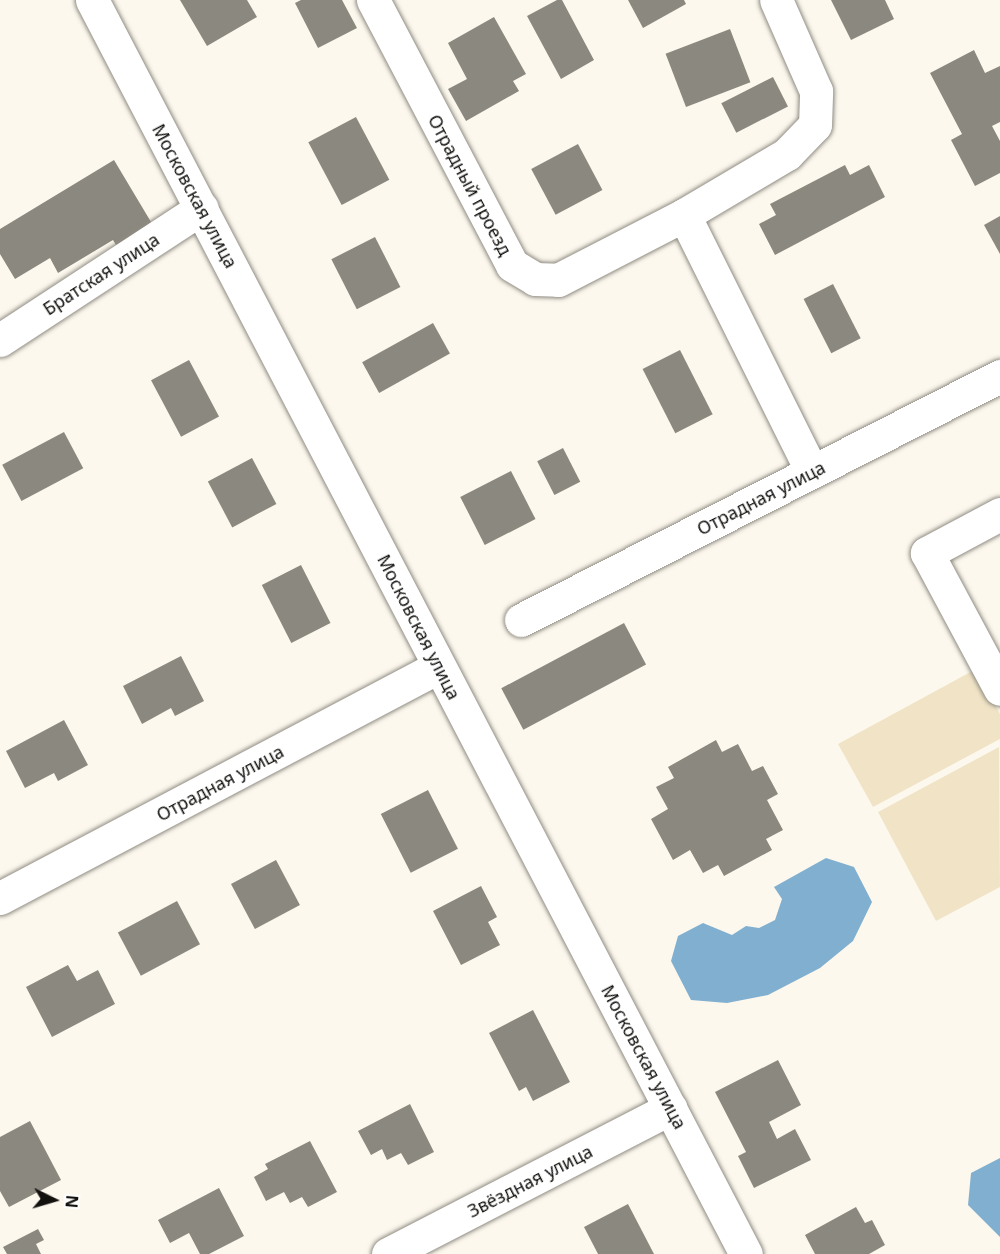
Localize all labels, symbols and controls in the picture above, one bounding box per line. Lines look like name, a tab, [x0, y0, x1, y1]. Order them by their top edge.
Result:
street label: Отрадный проезд	[424, 111, 516, 259]
street label: Московская улица	[148, 120, 242, 272]
street label: Братская улица	[39, 228, 163, 320]
street label: Отрадная улица	[693, 456, 829, 540]
street label: Московская улица	[373, 551, 465, 703]
street label: Отрадная улица	[153, 740, 287, 826]
street label: Московская улица	[597, 981, 691, 1133]
street label: Звёздная улица	[464, 1140, 596, 1222]
north arrow	[24, 1170, 84, 1230]
text: N	[60, 1194, 83, 1209]

